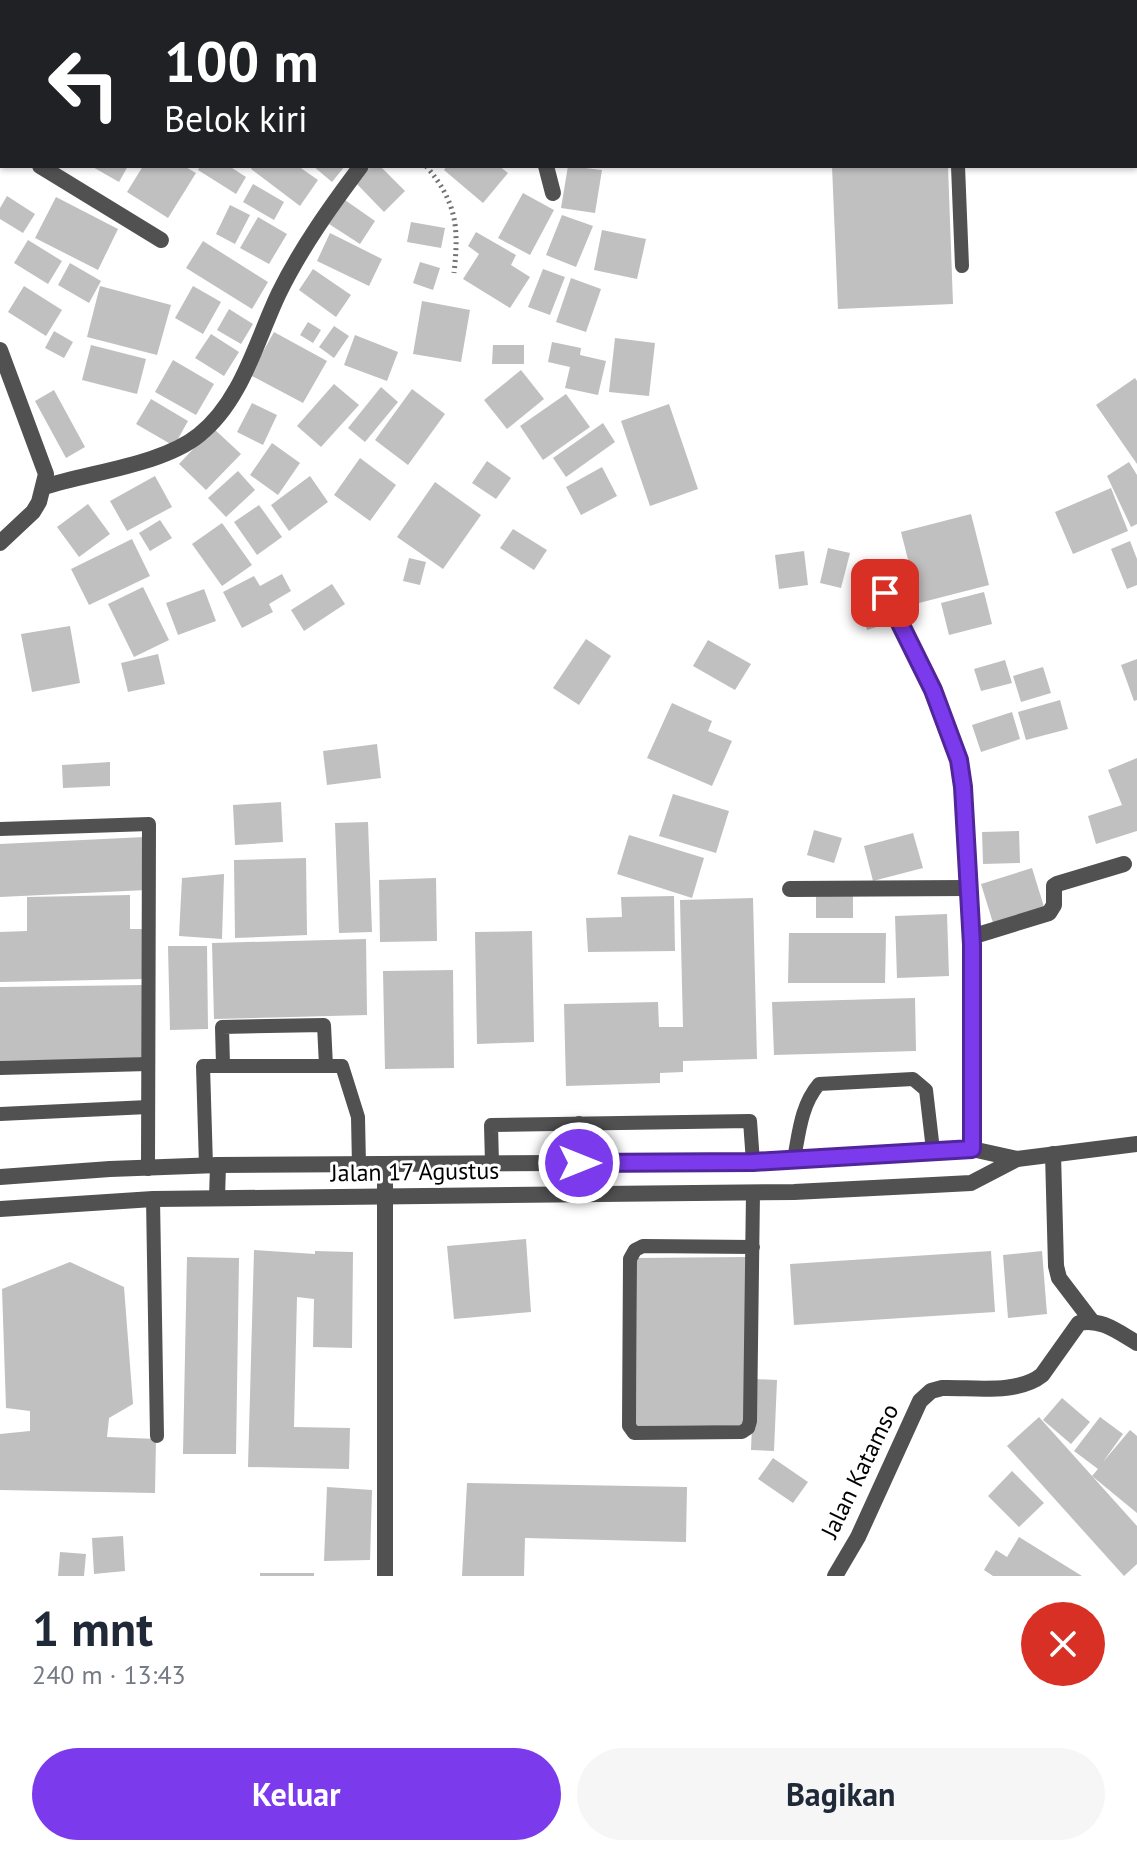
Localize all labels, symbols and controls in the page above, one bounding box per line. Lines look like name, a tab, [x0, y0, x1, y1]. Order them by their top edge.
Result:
text: 100 m	[164, 25, 319, 97]
icon: left	[32, 32, 136, 136]
text: Belok kiri	[164, 95, 308, 142]
pin	[851, 559, 919, 627]
icon: arrive	[863, 571, 907, 615]
position arrow	[537, 1121, 621, 1205]
street label: Jalan 17 Agustus	[329, 1155, 500, 1188]
street label: Jalan Katamso	[813, 1399, 905, 1544]
text: 1 mnt	[32, 1597, 153, 1659]
button: close	[1021, 1602, 1105, 1686]
text: 240 m · 13:43	[32, 1658, 186, 1691]
button: Keluar	[32, 1748, 561, 1840]
button: Bagikan	[577, 1748, 1105, 1840]

